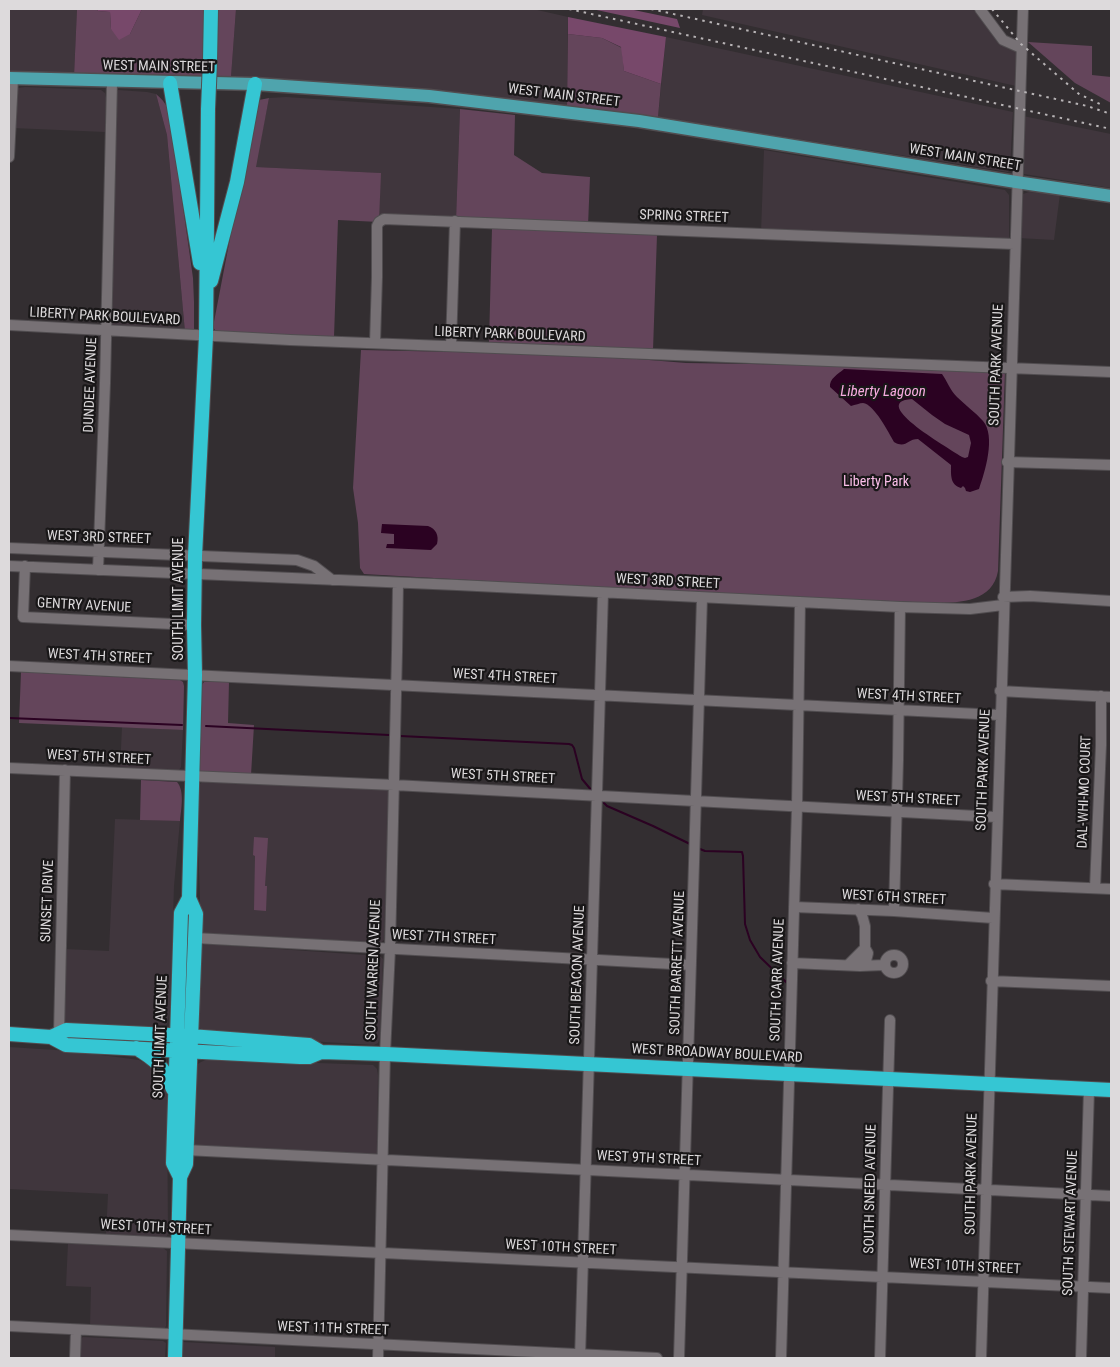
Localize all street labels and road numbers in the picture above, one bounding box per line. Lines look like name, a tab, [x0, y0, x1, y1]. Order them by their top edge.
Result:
street label: WEST MAIN STREET	[102, 58, 216, 76]
street label: WEST MAIN STREET	[507, 81, 621, 111]
street label: WEST MAIN STREET	[908, 141, 1022, 175]
street label: SPRING STREET	[639, 207, 729, 227]
street label: SOUTH PARK AVENUE	[986, 304, 1008, 426]
street label: LIBERTY PARK BOULEVARD	[29, 305, 181, 329]
street label: LIBERTY PARK BOULEVARD	[434, 324, 586, 346]
street label: DUNDEE AVENUE	[81, 337, 101, 433]
street label: WEST 3RD STREET	[47, 528, 151, 548]
street label: SOUTH LIMIT AVENUE	[171, 537, 187, 661]
street label: WEST 3RD STREET	[616, 571, 720, 593]
street label: GENTRY AVENUE	[36, 595, 132, 617]
street label: WEST 4TH STREET	[47, 646, 153, 668]
street label: WEST 4TH STREET	[452, 666, 558, 688]
street label: WEST 4TH STREET	[856, 686, 962, 708]
street label: SOUTH PARK AVENUE	[973, 709, 995, 831]
street label: DAL-WHI-MO COURT	[1075, 735, 1095, 849]
street label: WEST 5TH STREET	[46, 747, 152, 769]
street label: WEST 5TH STREET	[450, 766, 556, 788]
street label: WEST 5TH STREET	[855, 788, 961, 810]
street label: SUNSET DRIVE	[38, 860, 58, 942]
street label: WEST 6TH STREET	[841, 887, 947, 909]
street label: SOUTH BARRETT AVENUE	[667, 891, 689, 1035]
street label: SOUTH WARREN AVENUE	[363, 899, 385, 1041]
street label: SOUTH BEACON AVENUE	[567, 905, 589, 1045]
street label: SOUTH CARR AVENUE	[767, 918, 789, 1042]
street label: WEST 7TH STREET	[391, 927, 497, 949]
street label: SOUTH LIMIT AVENUE	[150, 975, 172, 1099]
street label: WEST BROADWAY BOULEVARD	[631, 1041, 803, 1067]
street label: SOUTH PARK AVENUE	[963, 1113, 981, 1235]
street label: SOUTH SNEED AVENUE	[861, 1124, 881, 1254]
street label: WEST 9TH STREET	[596, 1148, 702, 1170]
street label: SOUTH STEWART AVENUE	[1060, 1150, 1082, 1296]
street label: WEST 10TH STREET	[100, 1217, 212, 1239]
street label: WEST 10TH STREET	[505, 1237, 617, 1259]
street label: WEST 10TH STREET	[909, 1256, 1021, 1278]
street label: WEST 11TH STREET	[277, 1319, 389, 1339]

